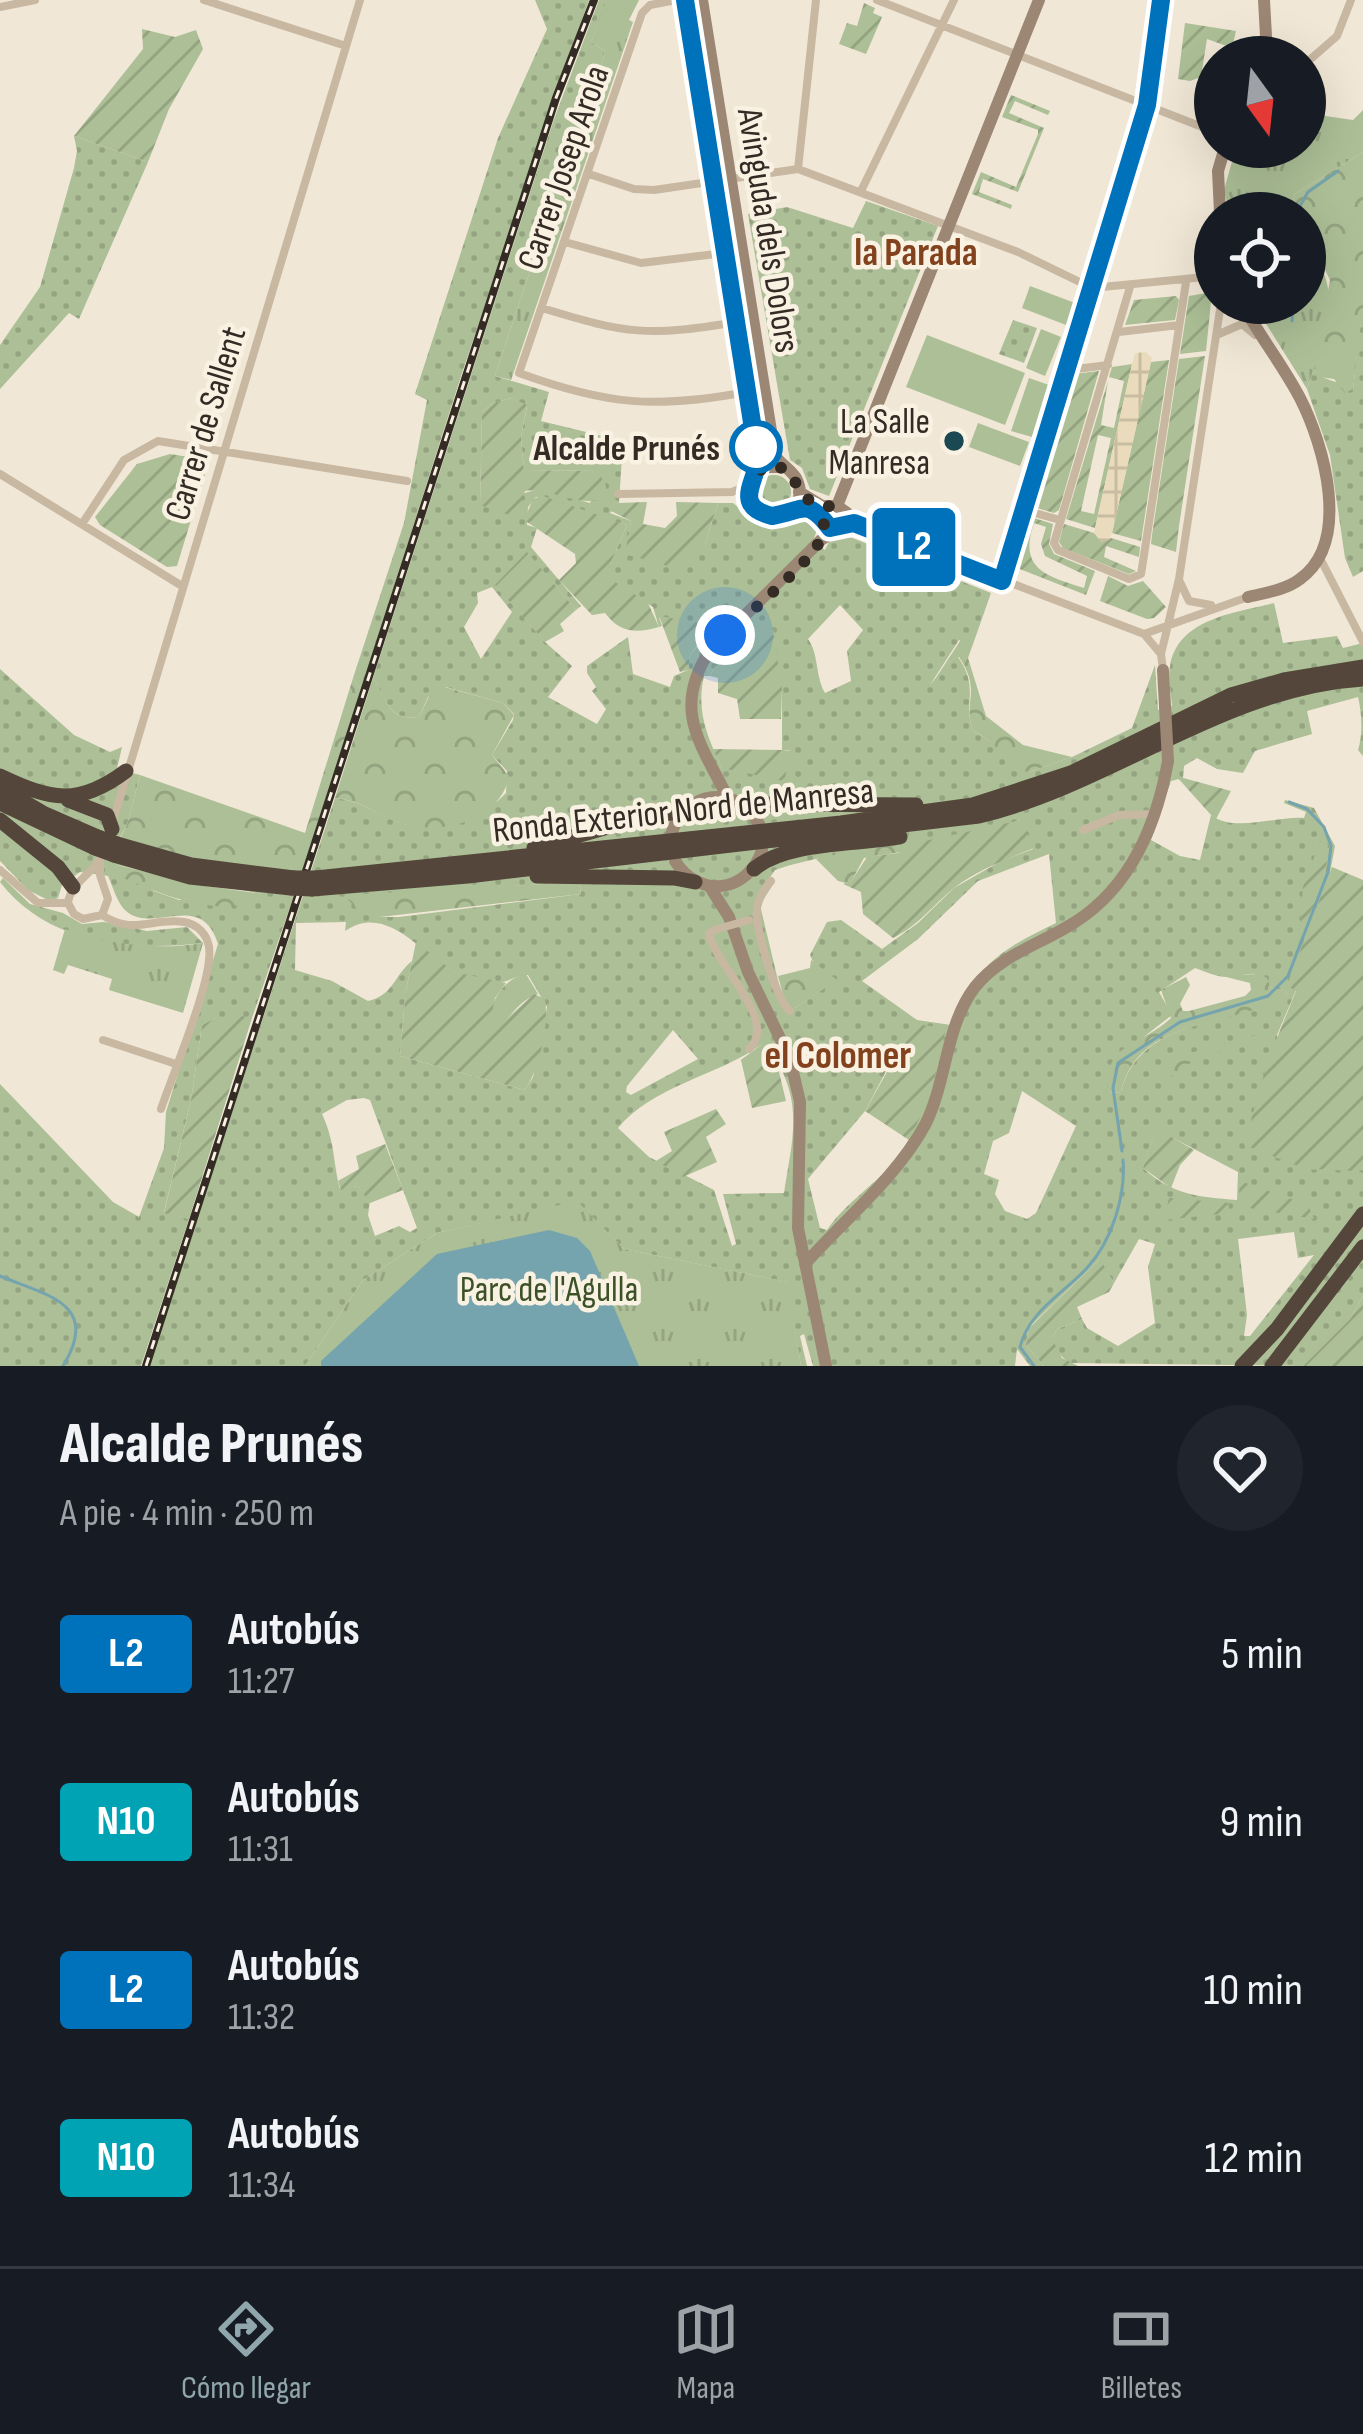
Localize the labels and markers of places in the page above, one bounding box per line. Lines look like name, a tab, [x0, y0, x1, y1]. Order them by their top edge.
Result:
place label: La Salle Manresa	[828, 401, 930, 485]
marker: Alcalde Prunés	[731, 422, 781, 472]
place label: Alcalde Prunés	[532, 428, 720, 471]
marker: La Salle Manresa	[941, 428, 967, 454]

